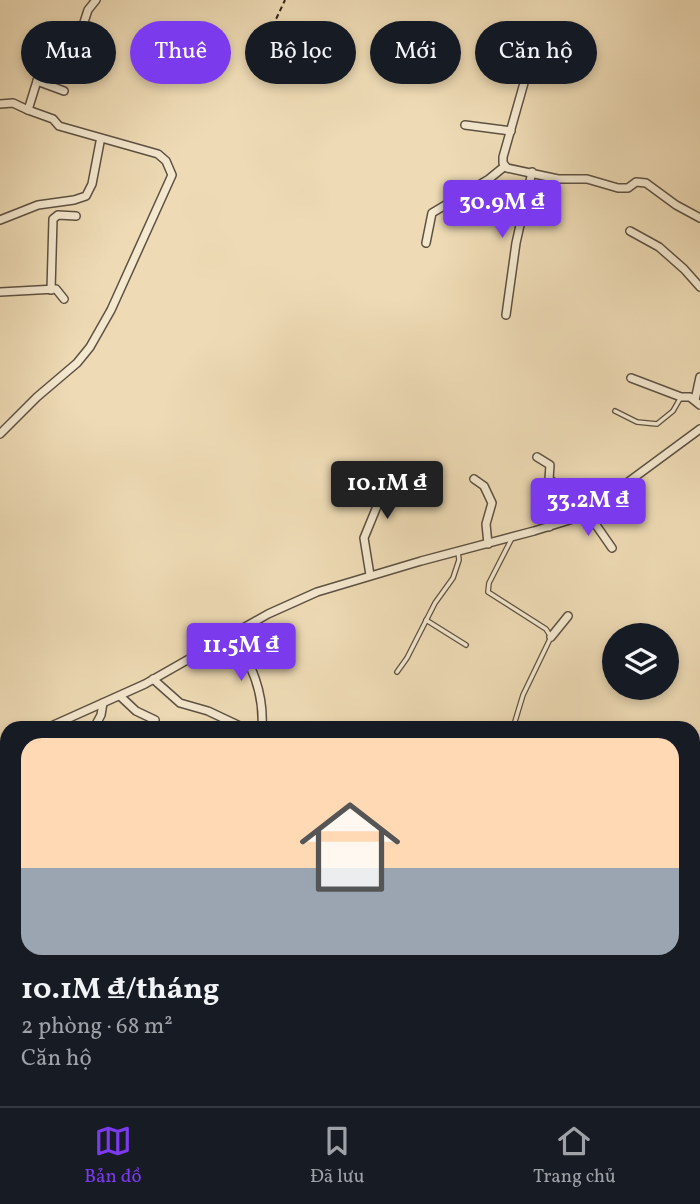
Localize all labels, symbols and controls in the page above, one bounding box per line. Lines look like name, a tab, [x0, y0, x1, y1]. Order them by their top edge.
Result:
chip: Mua	[21, 21, 116, 84]
chip: Thuê	[130, 21, 231, 84]
chip: Bộ lọc	[245, 21, 356, 84]
chip: Mới	[370, 21, 461, 84]
chip: Căn hộ	[475, 21, 597, 84]
pin: 30.9M ₫	[437, 180, 567, 240]
text: 30.9M ₫	[459, 187, 545, 219]
pin: 10.1M ₫	[322, 462, 452, 521]
text: 10.1M ₫	[347, 468, 427, 500]
pin: 33.2M ₫	[523, 478, 653, 538]
text: 33.2M ₫	[547, 485, 629, 517]
map controls	[602, 623, 679, 700]
button: layers	[602, 623, 679, 700]
pin: 11.5M ₫	[176, 624, 306, 683]
text: 11.5M ₫	[203, 630, 279, 662]
icon: home	[287, 784, 413, 910]
text: 10.1M ₫/tháng	[21, 969, 219, 1011]
text: 2 phòng · 68 m²	[21, 1011, 173, 1043]
text: Căn hộ	[21, 1043, 92, 1075]
tab: Bản đồ	[84, 1122, 142, 1190]
tab: Đã lưu	[310, 1122, 365, 1190]
tab: Trang chủ	[533, 1122, 616, 1190]

